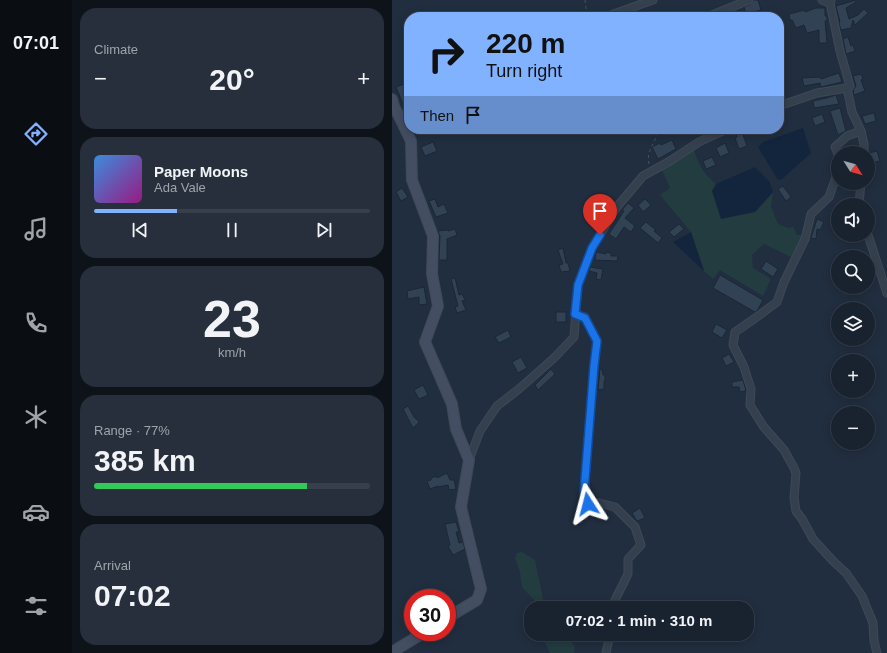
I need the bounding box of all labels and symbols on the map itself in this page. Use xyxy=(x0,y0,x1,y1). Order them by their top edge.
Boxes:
north arrow xyxy=(831,146,875,190)
pin xyxy=(583,194,617,235)
position arrow xyxy=(567,483,609,525)
speed limit sign: 30 xyxy=(404,589,456,641)

